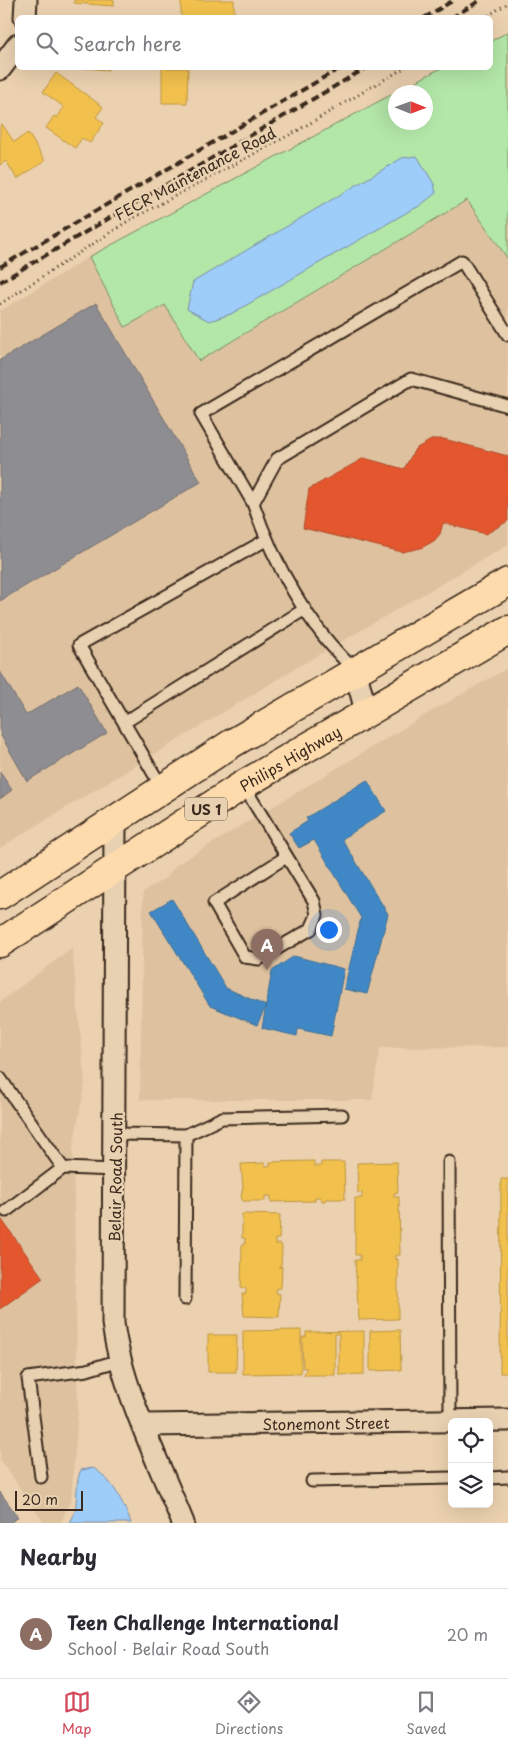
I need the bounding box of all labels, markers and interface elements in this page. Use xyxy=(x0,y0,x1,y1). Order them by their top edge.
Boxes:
search box xyxy=(15,15,493,70)
icon: search xyxy=(33,29,61,57)
text: Search here xyxy=(73,29,182,57)
north arrow xyxy=(388,85,433,130)
street label: FECR Maintenance Road xyxy=(110,121,280,225)
street label: Philips Highway xyxy=(235,719,345,796)
road number: US 1 xyxy=(185,798,227,821)
your location xyxy=(316,917,342,943)
pin: A xyxy=(251,929,283,970)
street label: Belair Road South xyxy=(102,1112,128,1242)
street label: Stonemont Street xyxy=(262,1410,390,1435)
map controls xyxy=(448,1418,493,1508)
button: locate xyxy=(448,1418,493,1463)
button: layers xyxy=(448,1463,493,1508)
scale bar xyxy=(15,1488,82,1511)
text: 20 m xyxy=(22,1489,58,1510)
text: Nearby xyxy=(20,1540,97,1572)
text: Teen Challenge International xyxy=(67,1608,339,1636)
text: A xyxy=(30,1622,42,1646)
text: 20 m xyxy=(447,1622,488,1646)
text: School · Belair Road South xyxy=(67,1636,269,1660)
tab: Map xyxy=(62,1688,92,1739)
tab: Directions xyxy=(215,1688,283,1739)
tab: Saved xyxy=(407,1688,446,1739)

